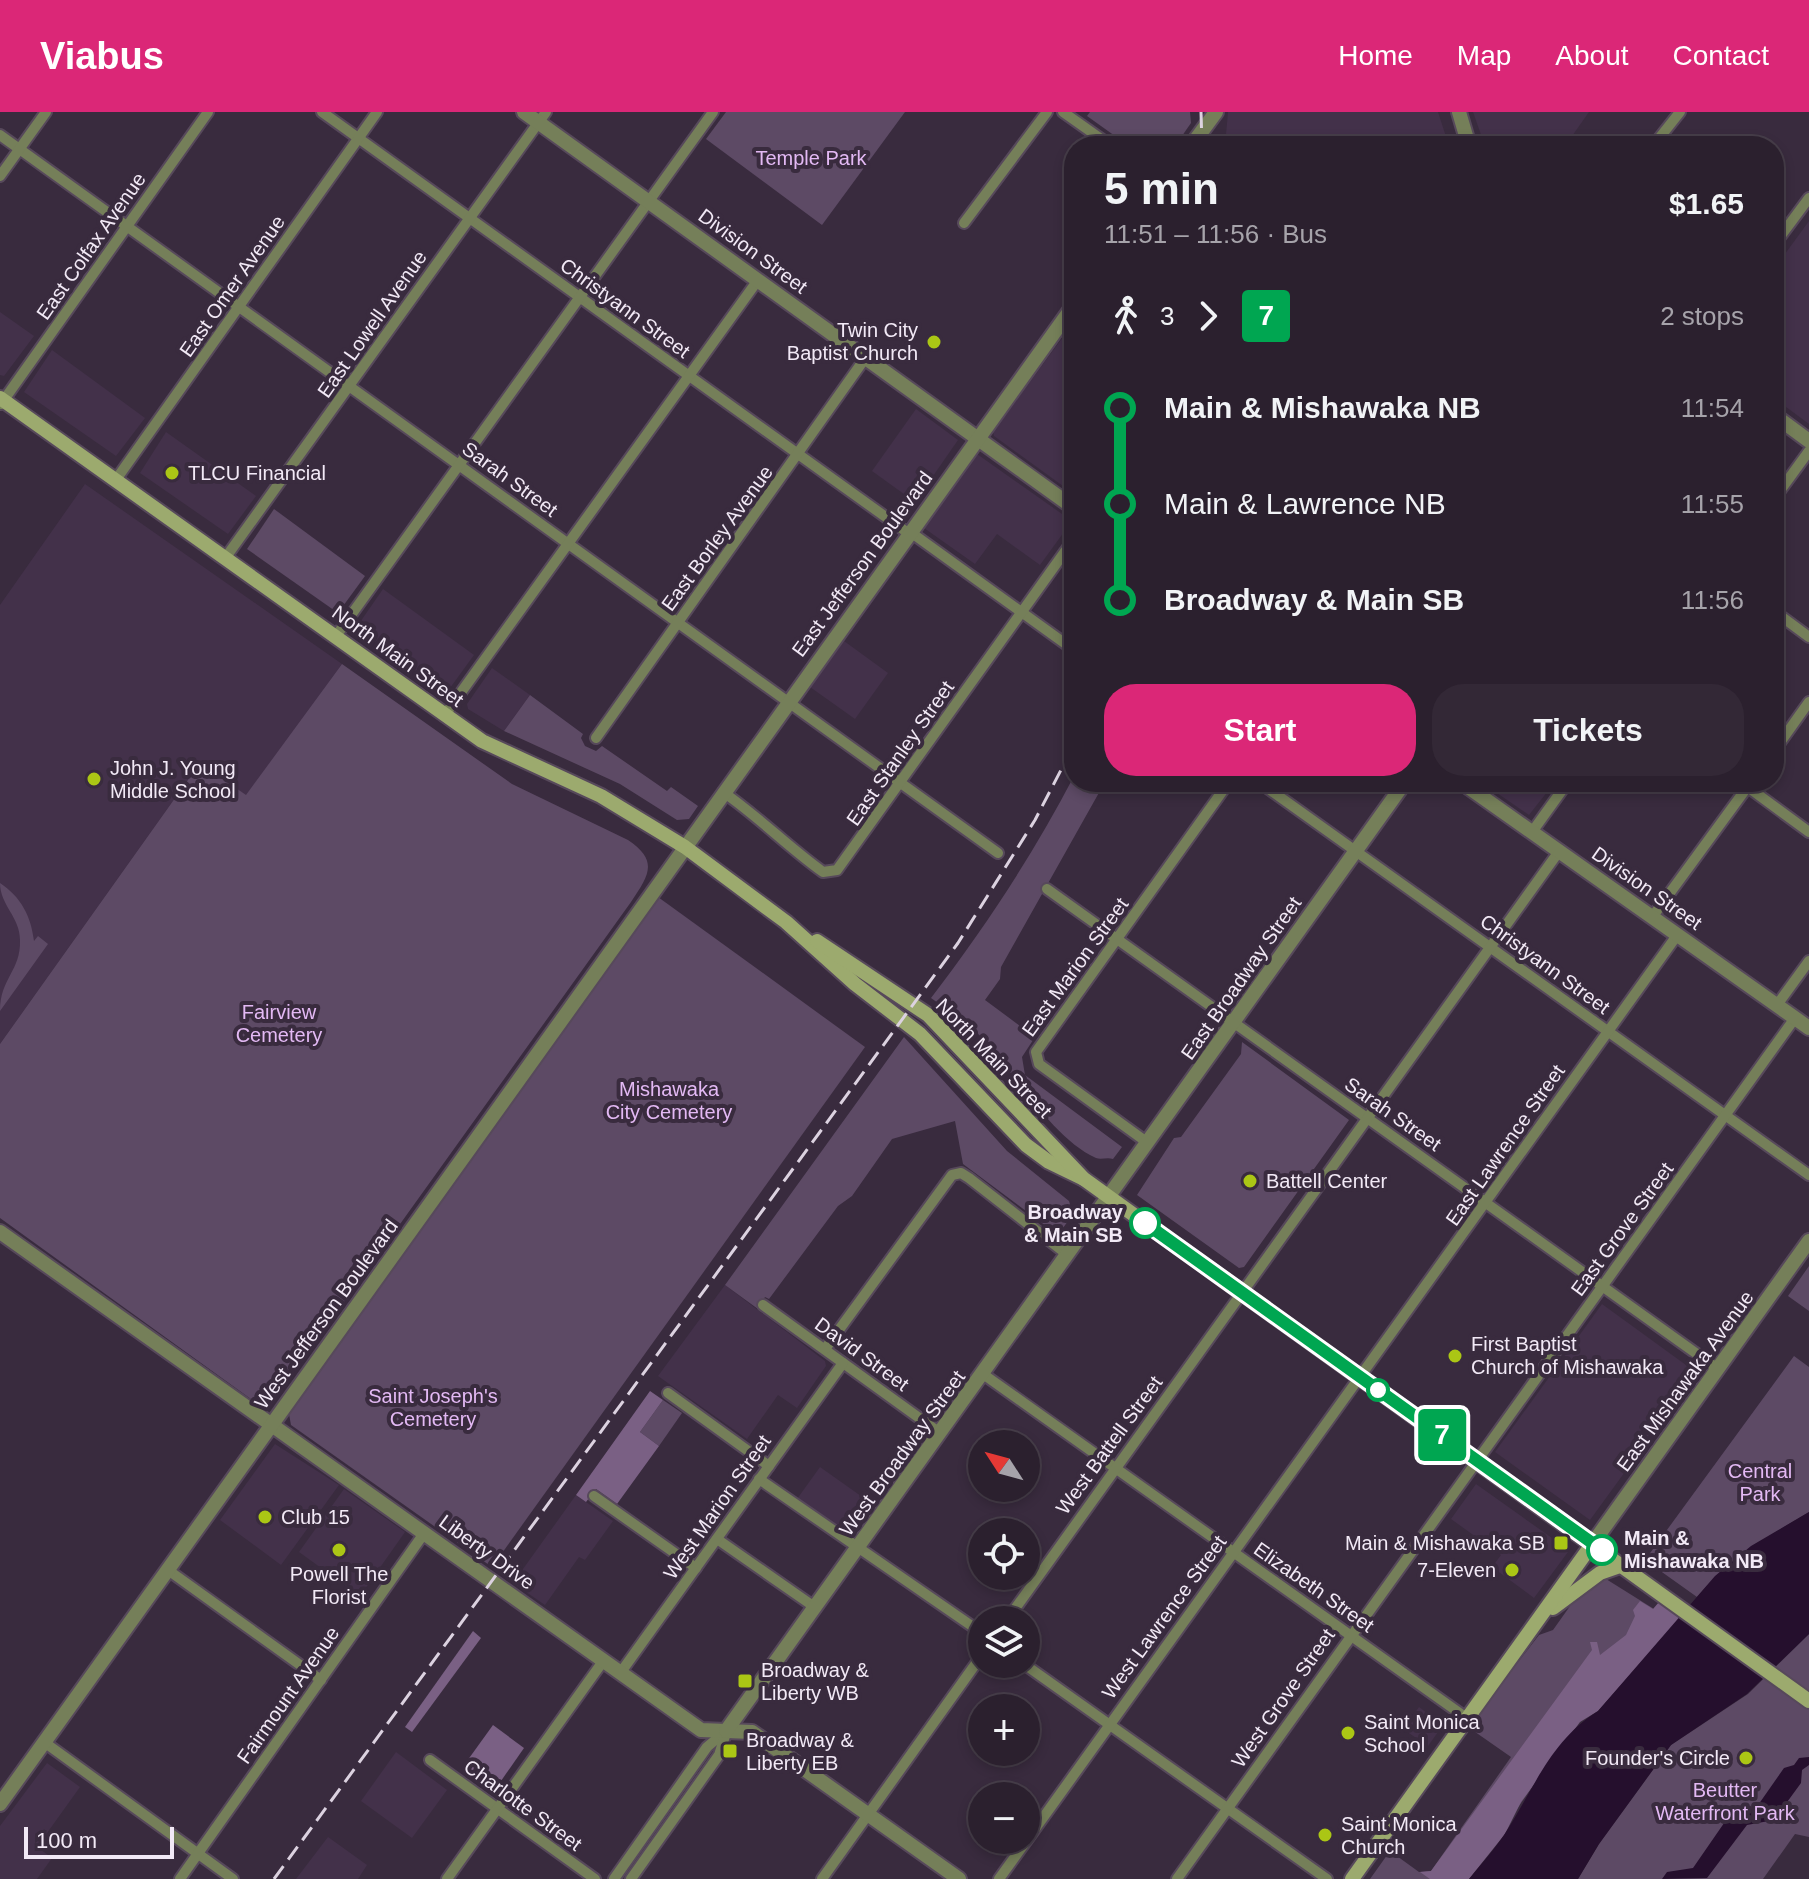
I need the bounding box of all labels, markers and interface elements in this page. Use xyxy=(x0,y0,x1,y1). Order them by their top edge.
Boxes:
text: Viabus xyxy=(40,35,164,77)
text: Home xyxy=(1338,40,1413,71)
text: Map xyxy=(1457,40,1511,71)
text: About xyxy=(1555,40,1629,71)
text: Contact xyxy=(1673,40,1769,71)
park label: Temple Park xyxy=(755,147,868,169)
text: 5 min xyxy=(1104,164,1219,213)
street label: East Colfax Avenue xyxy=(32,168,150,324)
text: $1.65 xyxy=(1669,187,1744,220)
street label: Division Street xyxy=(694,204,812,298)
street label: East Omer Avenue xyxy=(175,211,289,361)
text: 11:51 – 11:56 · Bus xyxy=(1104,219,1327,249)
street label: East Lowell Avenue xyxy=(313,246,431,402)
street label: Christyann Street xyxy=(556,254,694,363)
icon: walk xyxy=(1104,294,1148,338)
icon: forward xyxy=(1186,294,1230,338)
text: 7 xyxy=(1258,300,1274,331)
text: 3 xyxy=(1160,301,1174,331)
text: 2 stops xyxy=(1660,301,1744,331)
place label: Twin City Baptist Church xyxy=(787,319,918,364)
marker: Twin City Baptist Church xyxy=(925,333,943,351)
text: Main & Mishawaka NB xyxy=(1164,391,1481,424)
text: 11:54 xyxy=(1681,393,1744,423)
street label: Sarah Street xyxy=(458,437,562,521)
street label: East Borley Avenue xyxy=(657,461,777,615)
place label: TLCU Financial xyxy=(188,462,326,484)
marker: TLCU Financial xyxy=(163,464,181,482)
street label: East Jefferson Boulevard xyxy=(788,467,936,661)
text: Main & Lawrence NB xyxy=(1164,487,1446,520)
text: 11:55 xyxy=(1681,489,1744,519)
text: Broadway & Main SB xyxy=(1164,583,1464,616)
text: 11:56 xyxy=(1681,585,1744,615)
street label: North Main Street xyxy=(328,601,468,711)
street label: East Stanley Street xyxy=(842,676,958,829)
button: Start xyxy=(1104,684,1416,776)
button: Tickets xyxy=(1432,684,1744,776)
place label: John J. Young Middle School xyxy=(110,757,236,802)
marker: John J. Young Middle School xyxy=(85,770,103,788)
street label: Division Street xyxy=(1588,842,1706,934)
street label: East Broadway Street xyxy=(1177,892,1306,1064)
street label: East Marion Street xyxy=(1017,893,1133,1040)
street label: Christyann Street xyxy=(1476,910,1614,1019)
street label: North Main Street xyxy=(932,994,1057,1122)
park label: Fairview Cemetery xyxy=(236,1001,322,1046)
street label: East Lawrence Street xyxy=(1441,1060,1569,1230)
street label: Sarah Street xyxy=(1341,1073,1446,1155)
park label: Mishawaka City Cemetery xyxy=(606,1078,732,1123)
street label: East Grove Street xyxy=(1566,1158,1678,1300)
place label: Battell Center xyxy=(1266,1170,1388,1192)
marker: Battell Center xyxy=(1241,1172,1259,1190)
place label: Broadway & Main SB xyxy=(1024,1201,1124,1246)
marker: Broadway & Main SB xyxy=(1130,1208,1160,1238)
street label: West Jefferson Boulevard xyxy=(250,1215,402,1413)
street label: East Mishawaka Avenue xyxy=(1612,1287,1758,1475)
street label: David Street xyxy=(811,1313,913,1395)
place label: First Baptist Church of Mishawaka xyxy=(1471,1333,1664,1378)
marker: First Baptist Church of Mishawaka xyxy=(1446,1347,1464,1365)
street label: West Broadway Street xyxy=(835,1366,970,1540)
street label: West Battell Street xyxy=(1052,1371,1167,1518)
unlabelled marker xyxy=(1367,1379,1389,1401)
park label: Saint Joseph's Cemetery xyxy=(368,1385,498,1430)
line badge: 7 xyxy=(1416,1409,1468,1461)
text: 7 xyxy=(1434,1419,1450,1450)
street label: West Marion Street xyxy=(659,1430,775,1583)
north arrow xyxy=(968,1430,1040,1502)
map controls xyxy=(968,1430,1040,1854)
park label: Central Park xyxy=(1728,1460,1792,1505)
place label: Club 15 xyxy=(281,1506,350,1528)
marker: Club 15 xyxy=(256,1508,274,1526)
street label: Liberty Drive xyxy=(435,1510,539,1594)
button: locate xyxy=(968,1518,1040,1590)
place label: Main & Mishawaka NB xyxy=(1624,1527,1764,1572)
street label: West Lawrence Street xyxy=(1097,1531,1231,1703)
place label: Main & Mishawaka SB xyxy=(1345,1532,1545,1554)
marker: Main & Mishawaka SB xyxy=(1552,1534,1570,1552)
marker: Main & Mishawaka NB xyxy=(1587,1535,1617,1565)
street label: Elizabeth Street xyxy=(1250,1537,1378,1637)
marker: Powell The Florist xyxy=(330,1541,348,1559)
place label: 7-Eleven xyxy=(1417,1559,1496,1581)
marker: 7-Eleven xyxy=(1503,1561,1521,1579)
place label: Powell The Florist xyxy=(290,1563,388,1608)
button: layers xyxy=(968,1606,1040,1678)
street label: Fairmount Avenue xyxy=(233,1622,343,1768)
street label: West Grove Street xyxy=(1227,1624,1339,1772)
place label: Broadway & Liberty WB xyxy=(761,1659,869,1704)
marker: Broadway & Liberty WB xyxy=(736,1672,754,1690)
button: + xyxy=(968,1694,1040,1766)
place label: Saint Monica School xyxy=(1364,1711,1480,1756)
marker: Saint Monica School xyxy=(1339,1724,1357,1742)
place label: Broadway & Liberty EB xyxy=(746,1729,854,1774)
marker: Broadway & Liberty EB xyxy=(721,1742,739,1760)
place label: Founder's Circle xyxy=(1585,1747,1730,1769)
marker: Founder's Circle xyxy=(1737,1749,1755,1767)
street label: Charlotte Street xyxy=(460,1755,586,1855)
park label: Beutter Waterfront Park xyxy=(1655,1779,1796,1824)
button: − xyxy=(968,1782,1040,1854)
place label: Saint Monica Church xyxy=(1341,1813,1457,1858)
scale bar xyxy=(24,1823,174,1859)
marker: Saint Monica Church xyxy=(1316,1826,1334,1844)
text: 100 m xyxy=(36,1828,97,1853)

